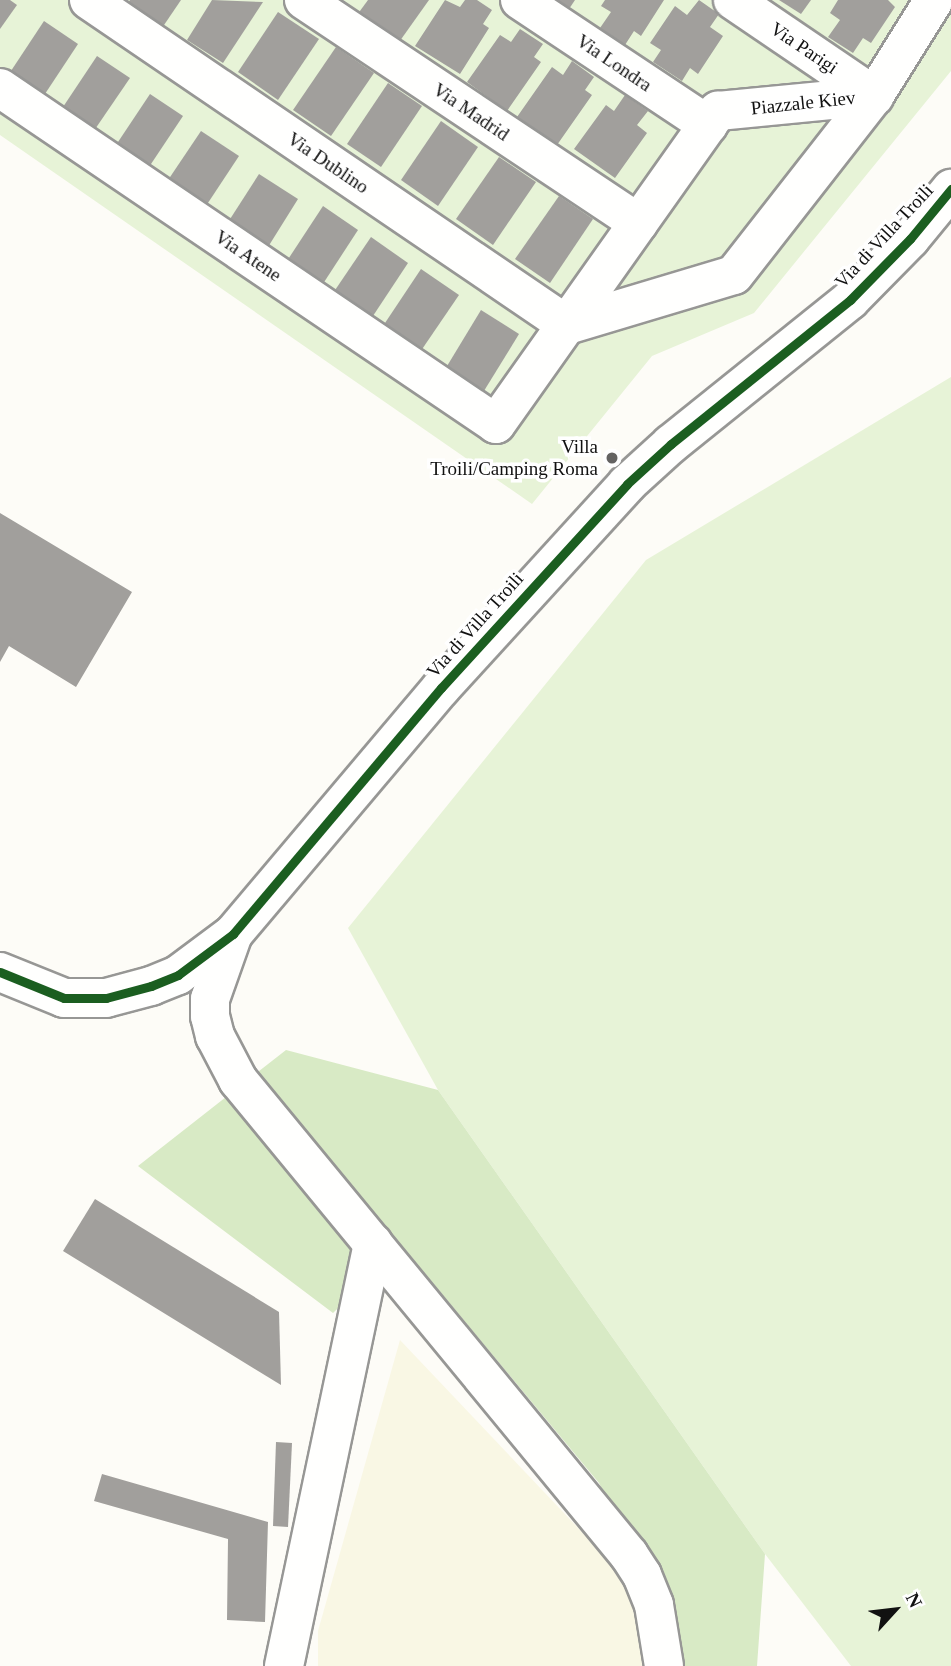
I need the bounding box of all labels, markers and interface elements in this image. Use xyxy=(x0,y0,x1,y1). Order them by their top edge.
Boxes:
street label: Via Parigi xyxy=(766,17,842,79)
street label: Via Londra xyxy=(572,30,656,96)
street label: Via Madrid xyxy=(429,78,513,146)
street label: Piazzale Kiev xyxy=(750,86,856,120)
street label: Via Dublino xyxy=(283,127,373,199)
street label: Via di Villa Troili xyxy=(830,179,938,293)
street label: Via Atene xyxy=(210,225,286,287)
place label: Villa Troili/Camping Roma xyxy=(430,436,598,480)
marker: Villa Troili/Camping Roma xyxy=(604,450,620,466)
street label: Via di Villa Troili xyxy=(421,567,529,683)
north arrow xyxy=(860,1575,930,1645)
text: N xyxy=(902,1589,927,1611)

